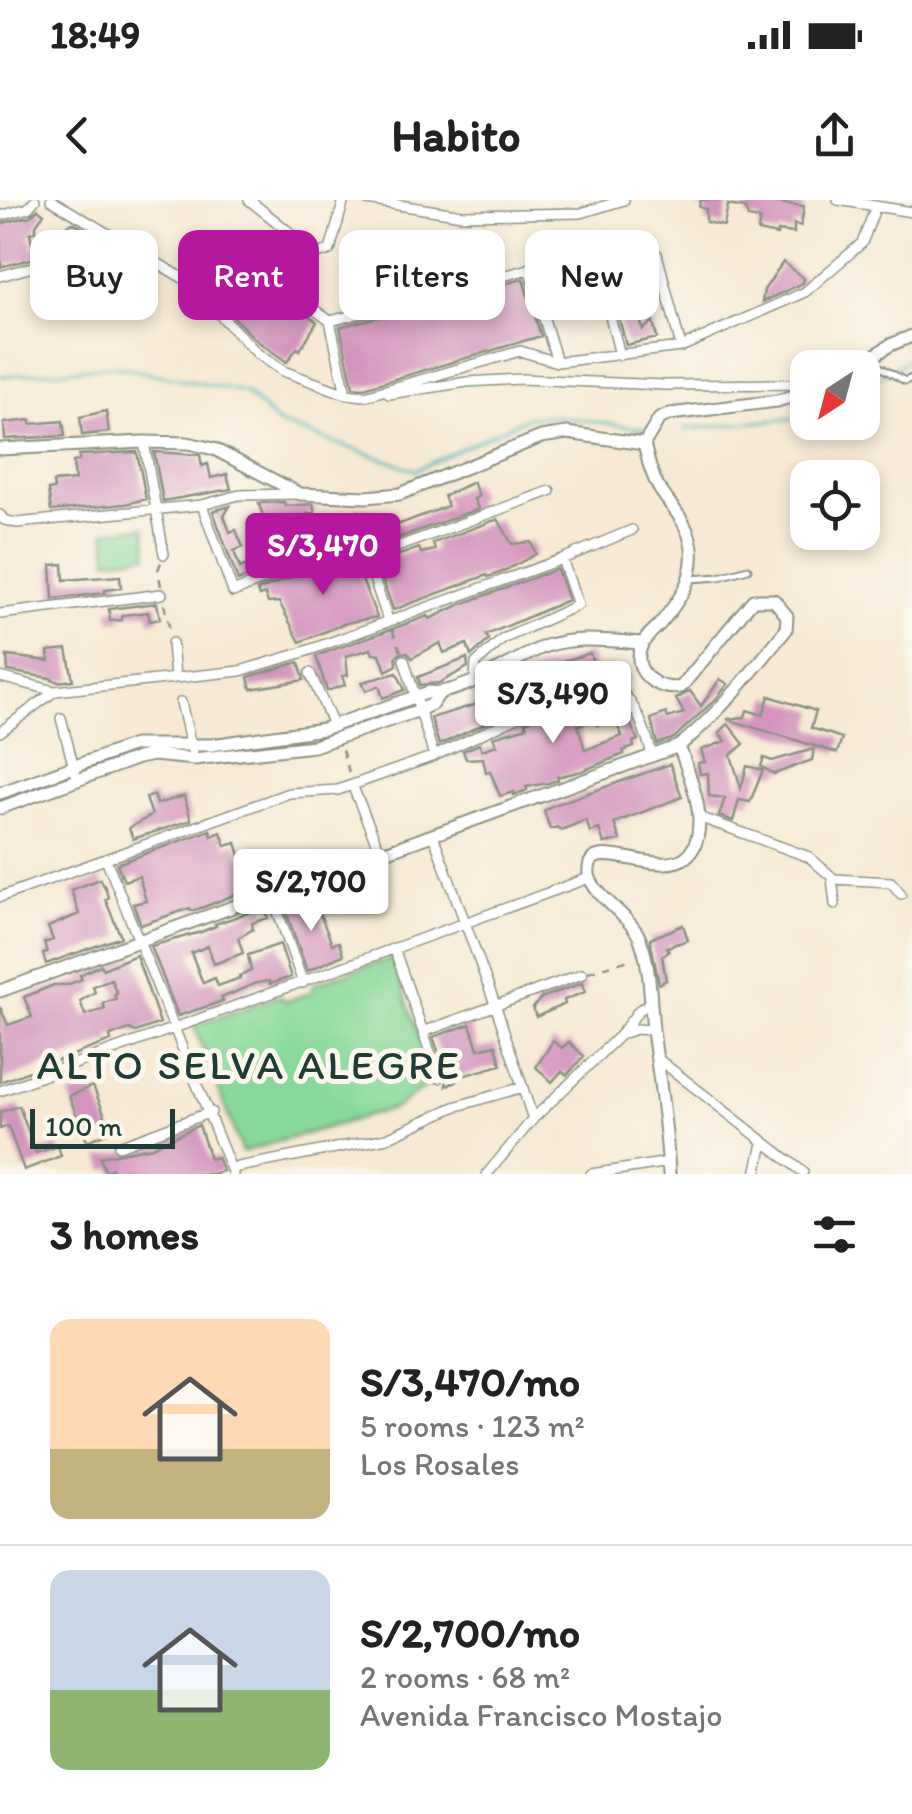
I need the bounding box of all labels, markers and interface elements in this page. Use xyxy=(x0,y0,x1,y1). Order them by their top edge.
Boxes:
text: 18:49 xyxy=(50,12,140,58)
icon: back xyxy=(50,108,105,163)
text: Habito xyxy=(391,108,521,162)
icon: share xyxy=(807,108,862,163)
chip: Buy xyxy=(30,230,158,320)
chip: Rent xyxy=(178,230,319,320)
chip: Filters xyxy=(339,230,505,320)
chip: New xyxy=(525,230,659,320)
north arrow xyxy=(790,350,880,440)
map controls xyxy=(790,350,880,550)
button: locate xyxy=(790,460,880,550)
pin: S/3,470 xyxy=(231,513,415,598)
text: S/3,470 xyxy=(267,526,379,564)
pin: S/3,490 xyxy=(461,661,645,746)
text: S/3,490 xyxy=(497,674,609,712)
pin: S/2,700 xyxy=(219,849,403,934)
text: S/2,700 xyxy=(255,862,367,900)
district label: ALTO SELVA ALEGRE xyxy=(36,1039,462,1090)
scale bar xyxy=(30,1104,175,1148)
text: 100 m xyxy=(45,1109,122,1143)
icon: filters xyxy=(807,1207,862,1262)
text: 3 homes xyxy=(50,1209,199,1260)
text: S/3,470/mo xyxy=(360,1356,580,1407)
icon: home xyxy=(130,1359,250,1479)
text: 5 rooms · 123 m² xyxy=(360,1407,585,1445)
text: Los Rosales xyxy=(360,1445,520,1483)
text: S/2,700/mo xyxy=(360,1607,580,1658)
icon: home xyxy=(130,1610,250,1730)
text: 2 rooms · 68 m² xyxy=(360,1658,570,1696)
text: Avenida Francisco Mostajo xyxy=(360,1696,722,1734)

